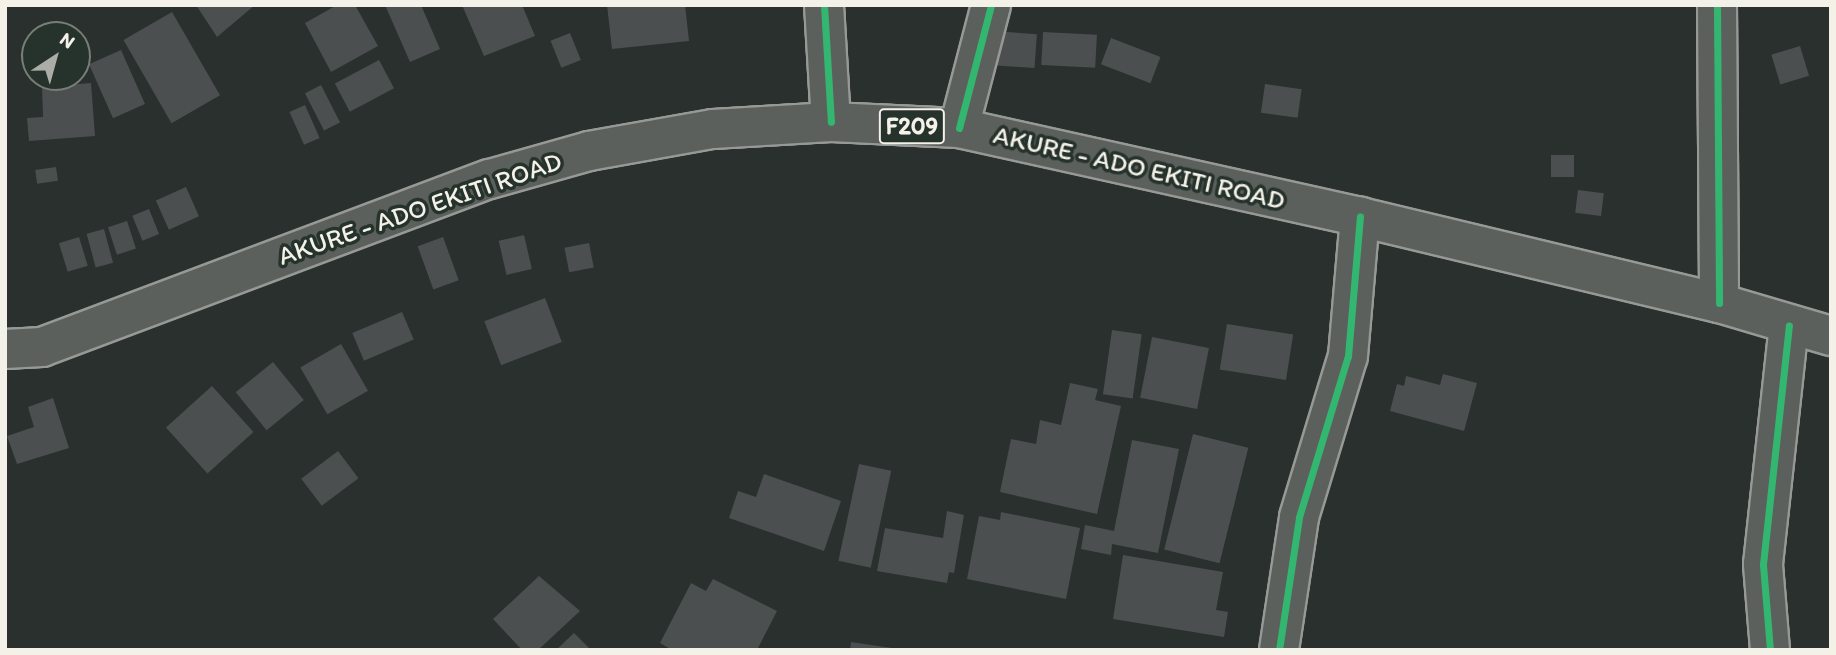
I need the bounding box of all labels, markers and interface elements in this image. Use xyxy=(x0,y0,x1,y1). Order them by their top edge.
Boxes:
north arrow xyxy=(21,21,91,91)
text: N xyxy=(56,27,79,53)
road number: F209 xyxy=(879,106,945,146)
street label: AKURE - ADO EKITI ROAD xyxy=(991,119,1287,217)
street label: AKURE - ADO EKITI ROAD xyxy=(274,146,566,272)

